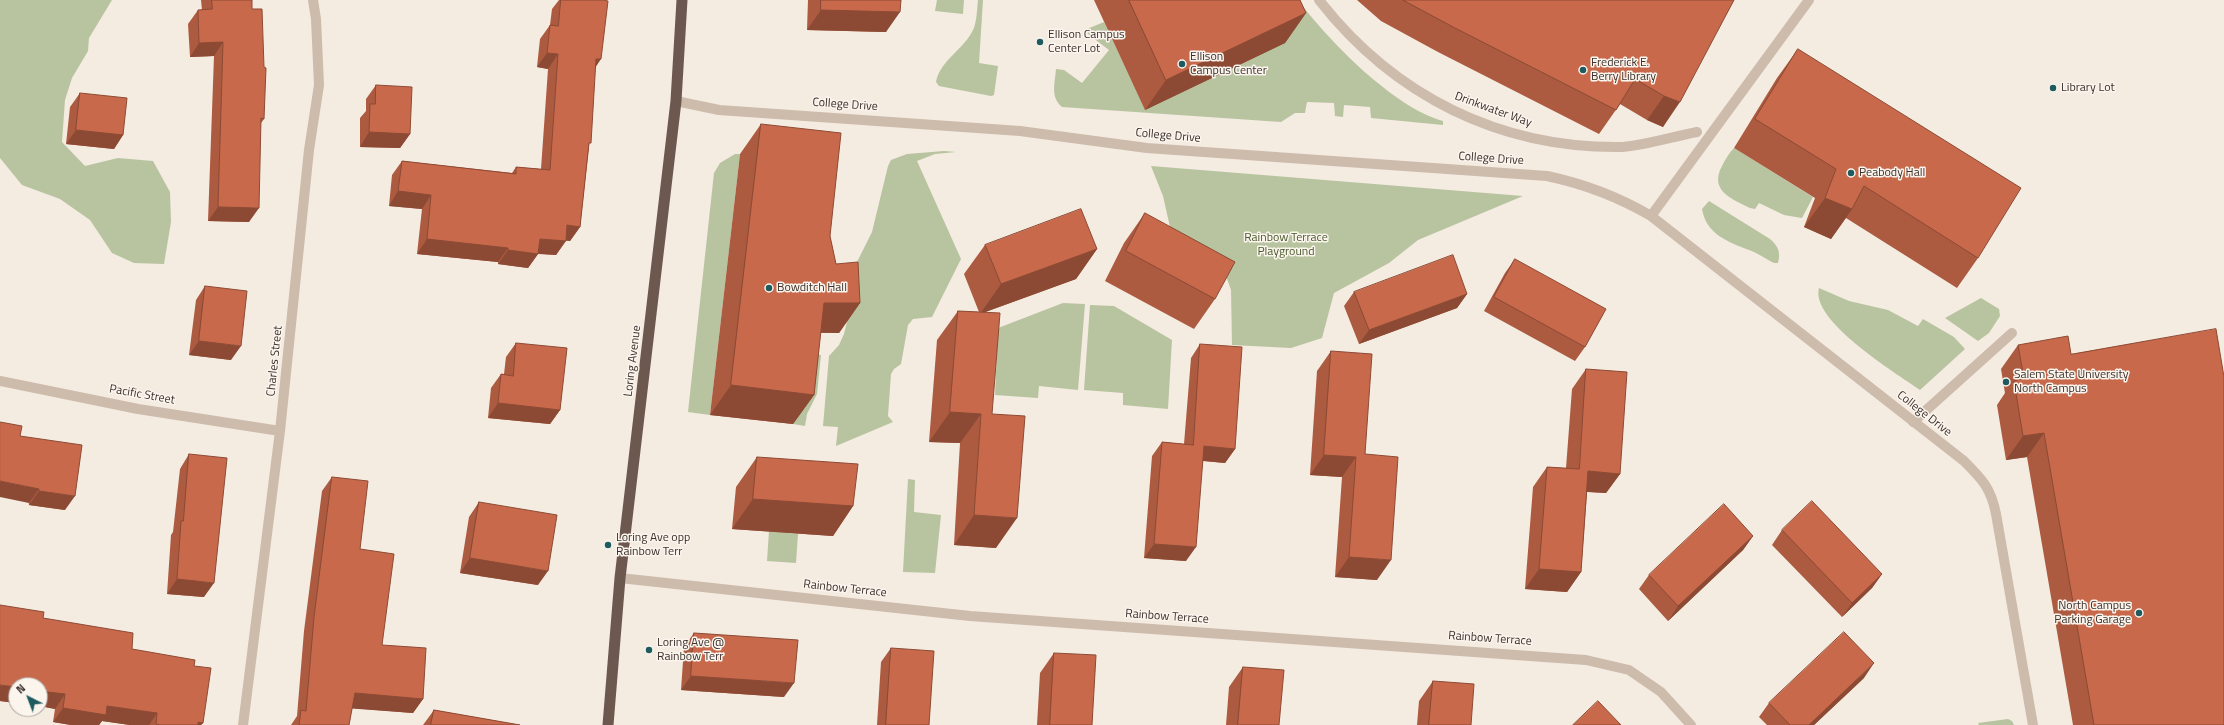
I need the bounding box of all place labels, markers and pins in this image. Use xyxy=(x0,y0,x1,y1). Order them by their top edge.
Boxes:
place label: Ellison Campus Center Lot xyxy=(1048,28,1125,56)
marker: Ellison Campus Center Lot xyxy=(1035,37,1045,47)
place label: Ellison Campus Center xyxy=(1190,50,1267,78)
place label: Frederick E. Berry Library xyxy=(1591,56,1656,84)
marker: Ellison Campus Center xyxy=(1177,59,1187,69)
marker: Frederick E. Berry Library xyxy=(1578,65,1588,75)
place label: Library Lot xyxy=(2061,81,2115,95)
marker: Library Lot xyxy=(2048,83,2058,93)
place label: Peabody Hall xyxy=(1859,166,1925,180)
marker: Peabody Hall xyxy=(1846,168,1856,178)
place label: Bowditch Hall xyxy=(777,281,847,295)
marker: Bowditch Hall xyxy=(764,283,774,293)
place label: Salem State University North Campus xyxy=(2014,368,2128,396)
marker: Salem State University North Campus xyxy=(2001,377,2011,387)
place label: Loring Ave opp Rainbow Terr xyxy=(616,531,690,559)
marker: Loring Ave opp Rainbow Terr xyxy=(603,540,613,550)
place label: North Campus Parking Garage xyxy=(2054,599,2131,627)
marker: North Campus Parking Garage xyxy=(2134,608,2144,618)
place label: Loring Ave @ Rainbow Terr xyxy=(657,636,724,664)
marker: Loring Ave @ Rainbow Terr xyxy=(644,645,654,655)

